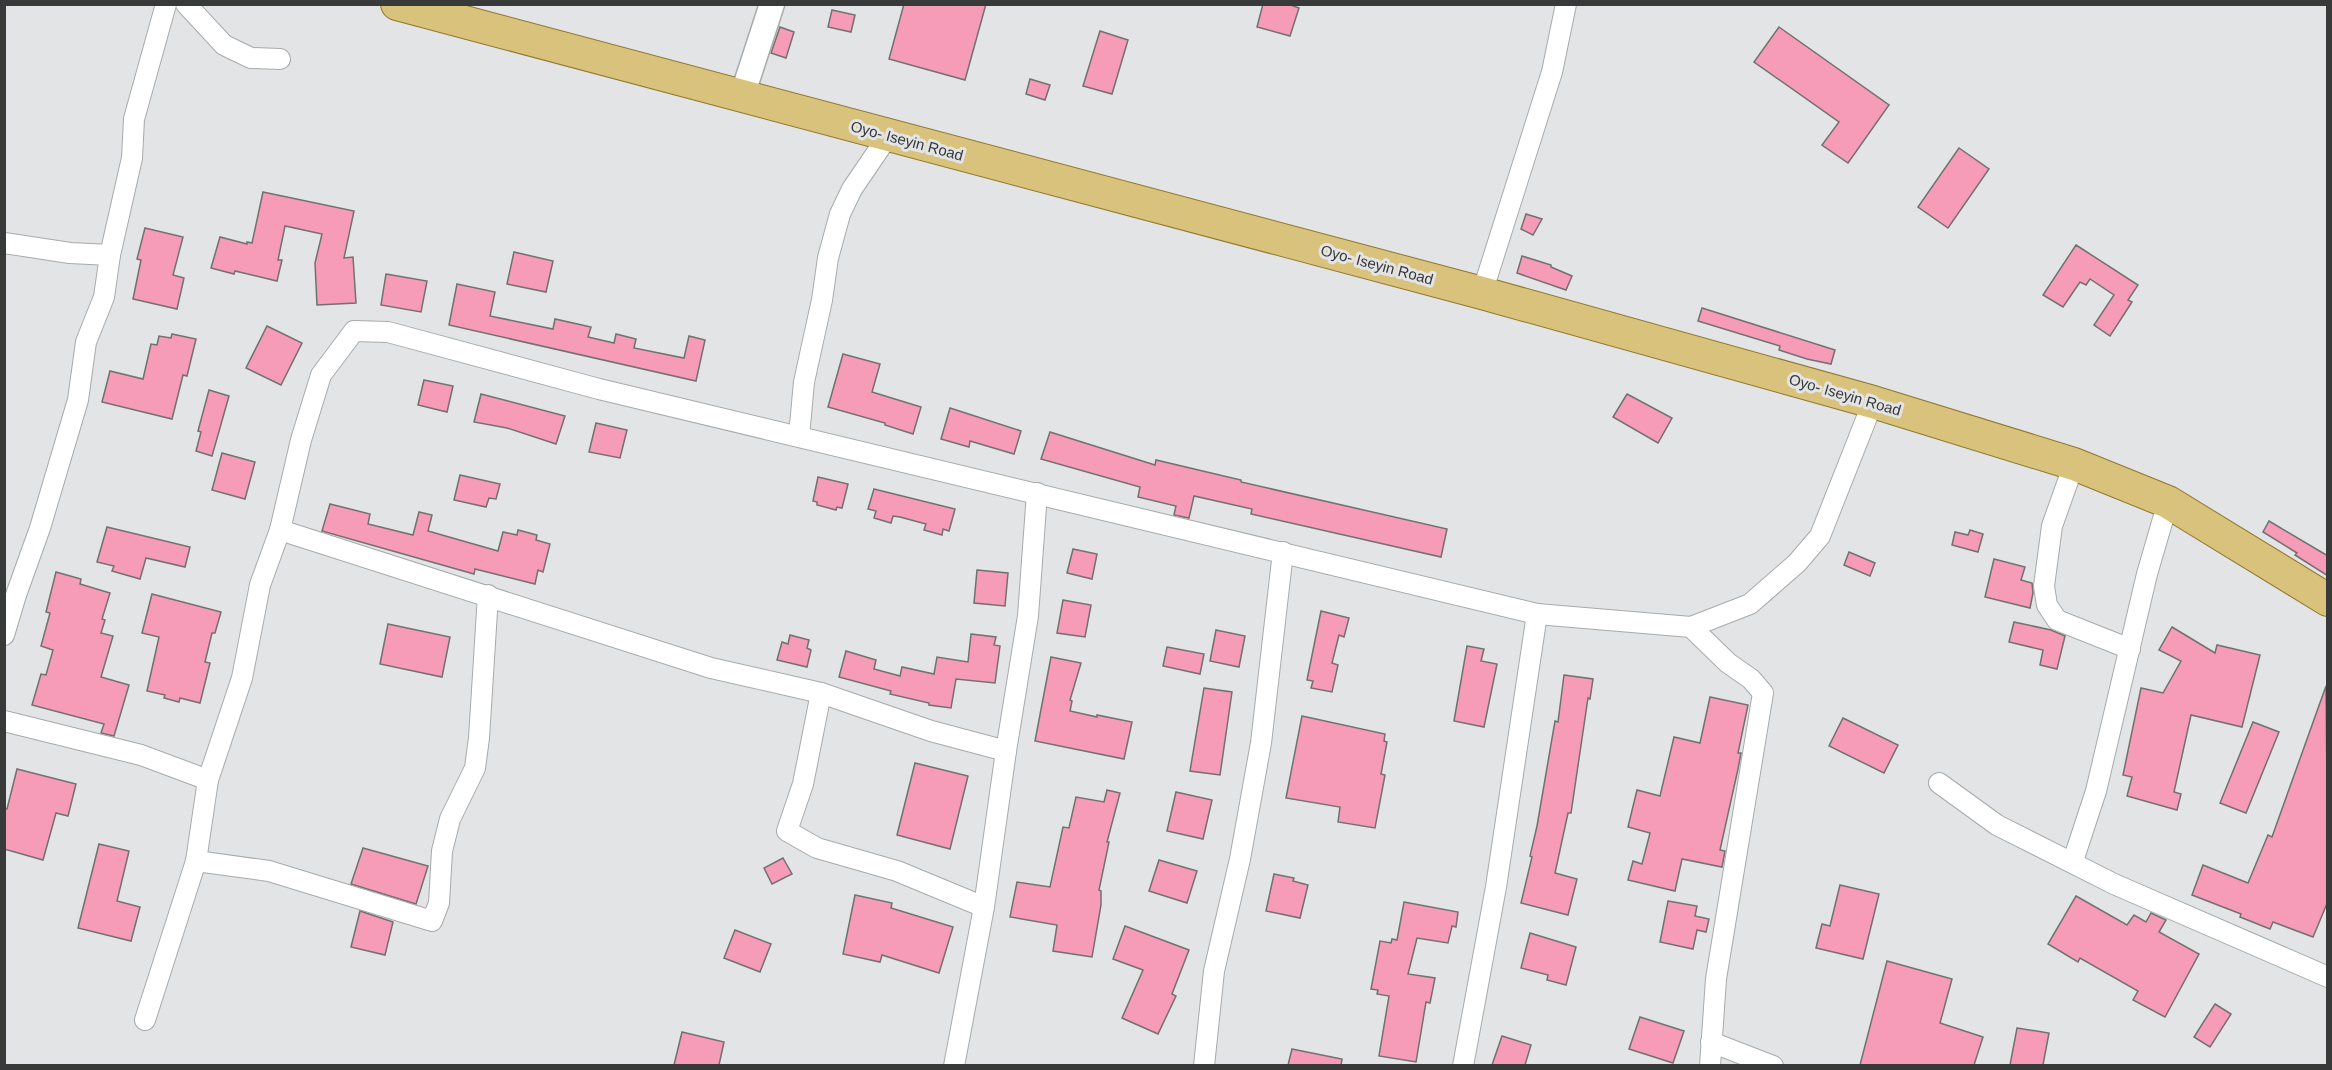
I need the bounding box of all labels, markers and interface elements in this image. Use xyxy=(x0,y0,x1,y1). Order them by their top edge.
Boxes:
street label: Oyo- Iseyin Road xyxy=(849,117,965,164)
street label: Oyo- Iseyin Road xyxy=(1319,241,1435,288)
street label: Oyo- Iseyin Road xyxy=(1787,370,1903,419)

